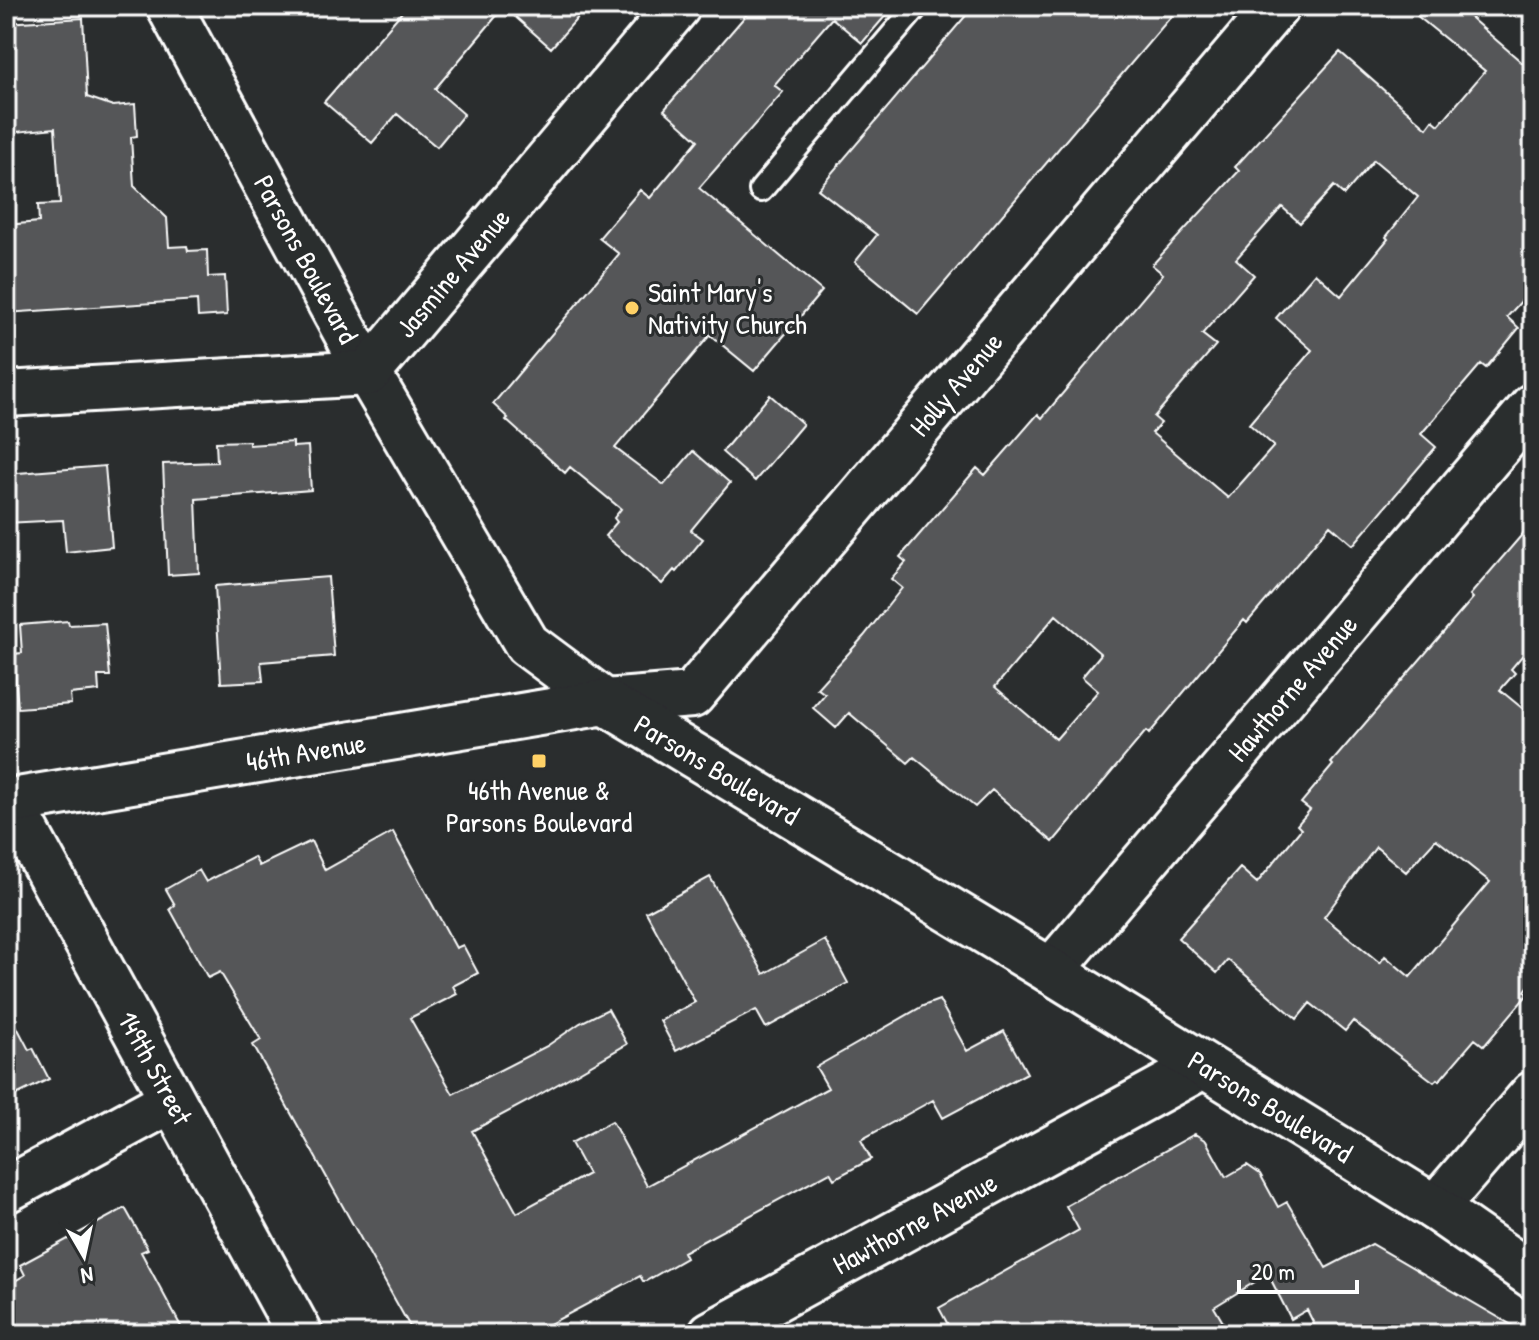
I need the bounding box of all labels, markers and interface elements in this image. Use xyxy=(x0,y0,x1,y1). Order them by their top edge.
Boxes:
street label: Parsons Boulevard xyxy=(245,168,367,350)
street label: Jasmine Avenue xyxy=(387,200,519,346)
place label: Saint Mary's Nativity Church xyxy=(648,273,807,343)
marker: Saint Mary's Nativity Church xyxy=(623,299,641,317)
street label: Holly Avenue xyxy=(901,324,1011,444)
street label: Hawthorne Avenue xyxy=(1219,606,1366,769)
street label: Parsons Boulevard xyxy=(627,705,807,834)
street label: 46th Avenue xyxy=(243,723,368,781)
marker: 46th Avenue & Parsons Boulevard xyxy=(530,752,548,770)
place label: 46th Avenue & Parsons Boulevard xyxy=(446,771,632,841)
street label: 149th Street xyxy=(109,1004,202,1132)
street label: Parsons Boulevard xyxy=(1181,1041,1360,1172)
street label: Hawthorne Avenue xyxy=(826,1163,1004,1283)
north arrow xyxy=(44,1216,124,1296)
scale bar xyxy=(1239,1244,1357,1294)
text: 20 m xyxy=(1251,1255,1295,1287)
text: N xyxy=(79,1260,95,1292)

